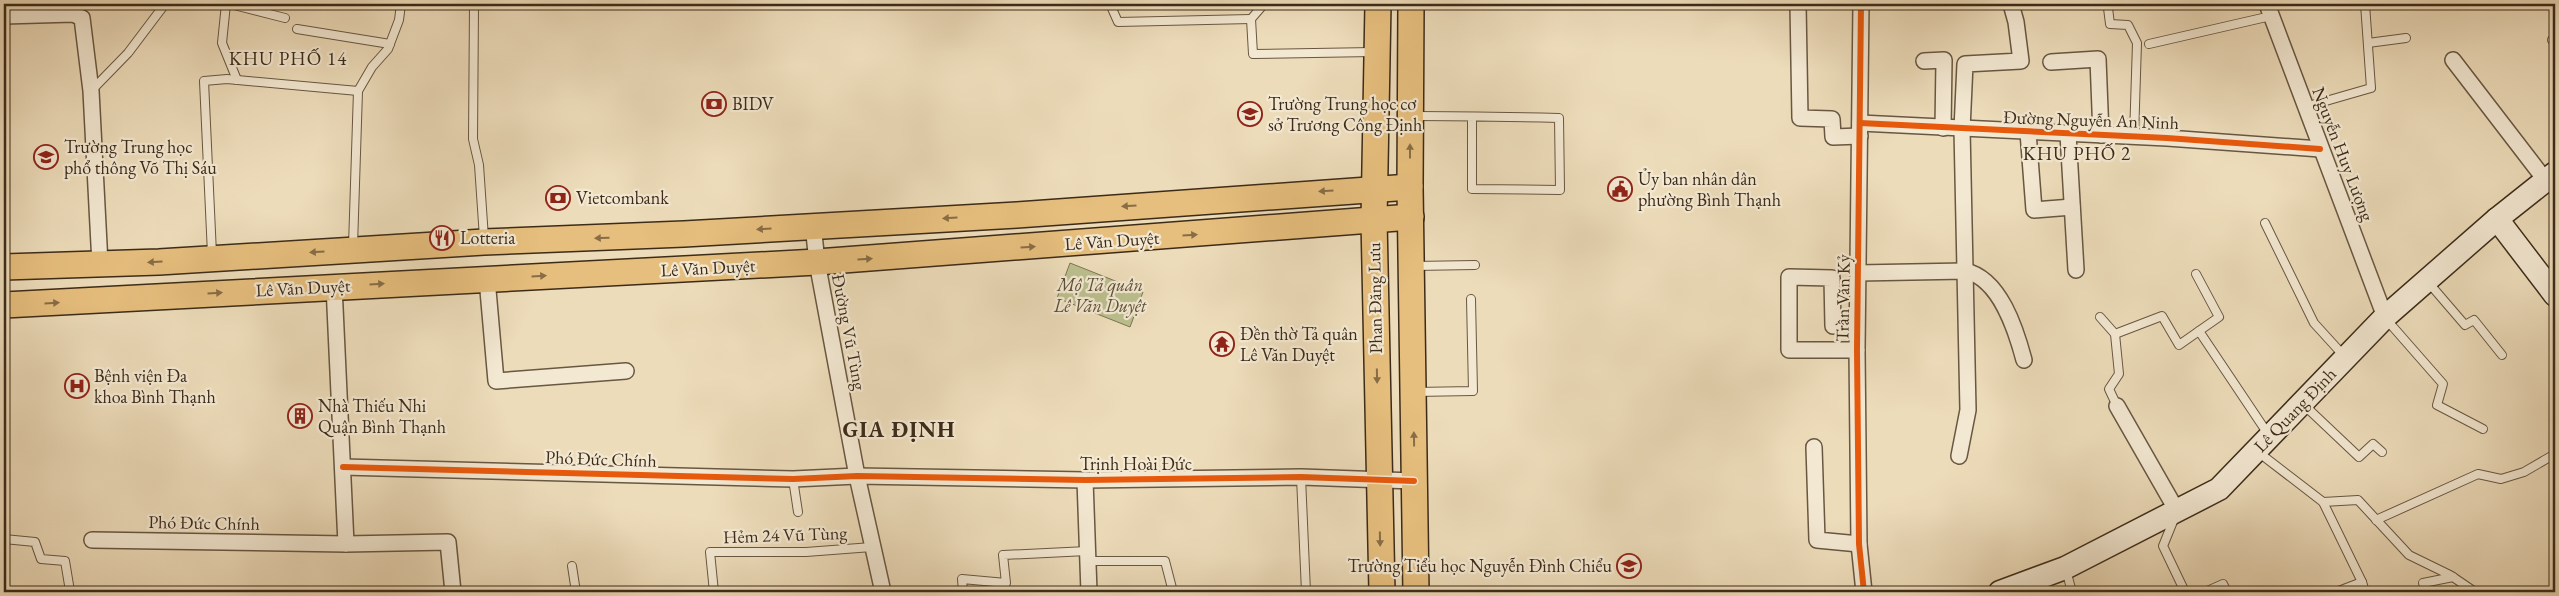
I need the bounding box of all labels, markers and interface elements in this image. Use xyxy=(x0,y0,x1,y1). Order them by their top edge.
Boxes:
district label: KHU PHỐ 14 xyxy=(229,46,347,71)
street label: Nguyễn Huy Lượng xyxy=(2307,84,2380,224)
bank icon: BIDV xyxy=(701,91,727,117)
place label: BIDV xyxy=(732,92,775,115)
place label: Trường Trung học cơ sở Trương Công Định xyxy=(1268,92,1422,136)
school or university icon: Trường Trung học cơ sở Trương Công Định xyxy=(1237,101,1263,127)
street label: Đường Nguyễn An Ninh xyxy=(2003,105,2179,134)
place label: Trường Trung học phổ thông Võ Thị Sáu xyxy=(64,135,217,179)
district label: KHU PHỐ 2 xyxy=(2023,141,2131,166)
one-way arrow xyxy=(1406,143,1414,159)
school or university icon: Trường Trung học phổ thông Võ Thị Sáu xyxy=(33,144,59,170)
place label: Ủy ban nhân dân phường Bình Thạnh xyxy=(1638,167,1781,211)
public building icon: Ủy ban nhân dân phường Bình Thạnh xyxy=(1607,176,1633,202)
bank icon: Vietcombank xyxy=(545,185,571,211)
place label: Vietcombank xyxy=(576,186,669,209)
one-way arrow xyxy=(1318,188,1334,196)
one-way arrow xyxy=(1121,202,1137,210)
one-way arrow xyxy=(941,215,957,223)
restaurant icon: Lotteria xyxy=(429,225,455,251)
one-way arrow xyxy=(756,225,772,233)
place label: Lotteria xyxy=(460,226,516,249)
street label: Lê Văn Duyệt xyxy=(1064,226,1160,255)
one-way arrow xyxy=(1182,231,1198,239)
one-way arrow xyxy=(594,234,610,242)
street label: Phan Đăng Lưu xyxy=(1362,242,1387,354)
one-way arrow xyxy=(1020,243,1036,251)
one-way arrow xyxy=(309,249,325,257)
street label: Lê Văn Duyệt xyxy=(660,254,756,281)
one-way arrow xyxy=(858,254,874,262)
street label: Trần Văn Kỷ xyxy=(1830,254,1855,342)
one-way arrow xyxy=(147,258,163,266)
one-way arrow xyxy=(531,271,547,279)
street label: Đường Vũ Tùng xyxy=(827,272,872,392)
park label: Mộ Tả quân Lê Văn Duyệt xyxy=(1053,273,1147,318)
street label: Lê Văn Duyệt xyxy=(255,274,351,301)
one-way arrow xyxy=(369,280,385,288)
one-way arrow xyxy=(207,288,223,296)
one-way arrow xyxy=(45,298,61,306)
place label: Đền thờ Tả quân Lê Văn Duyệt xyxy=(1240,322,1358,366)
temple icon: Đền thờ Tả quân Lê Văn Duyệt xyxy=(1209,331,1235,357)
street label: Lê Quang Định xyxy=(2248,362,2341,457)
place label: Bệnh viện Đa khoa Bình Thạnh xyxy=(94,364,216,408)
one-way arrow xyxy=(1373,369,1381,385)
hospital icon: Bệnh viện Đa khoa Bình Thạnh xyxy=(64,373,90,399)
place label: Nhà Thiếu Nhi Quận Bình Thạnh xyxy=(318,394,446,438)
building icon: Nhà Thiếu Nhi Quận Bình Thạnh xyxy=(287,403,313,429)
district label: GIA ĐỊNH xyxy=(842,415,956,444)
one-way arrow xyxy=(1410,430,1418,446)
street label: Phó Đức Chính xyxy=(545,445,657,472)
street label: Trịnh Hoài Đức xyxy=(1080,452,1192,475)
street label: Phó Đức Chính xyxy=(148,510,260,535)
street label: Hẻm 24 Vũ Tùng xyxy=(723,521,848,548)
one-way arrow xyxy=(1376,531,1384,547)
school or university icon: Trường Tiểu học Nguyễn Đình Chiểu xyxy=(1616,553,1642,579)
place label: Trường Tiểu học Nguyễn Đình Chiểu xyxy=(1347,554,1613,577)

